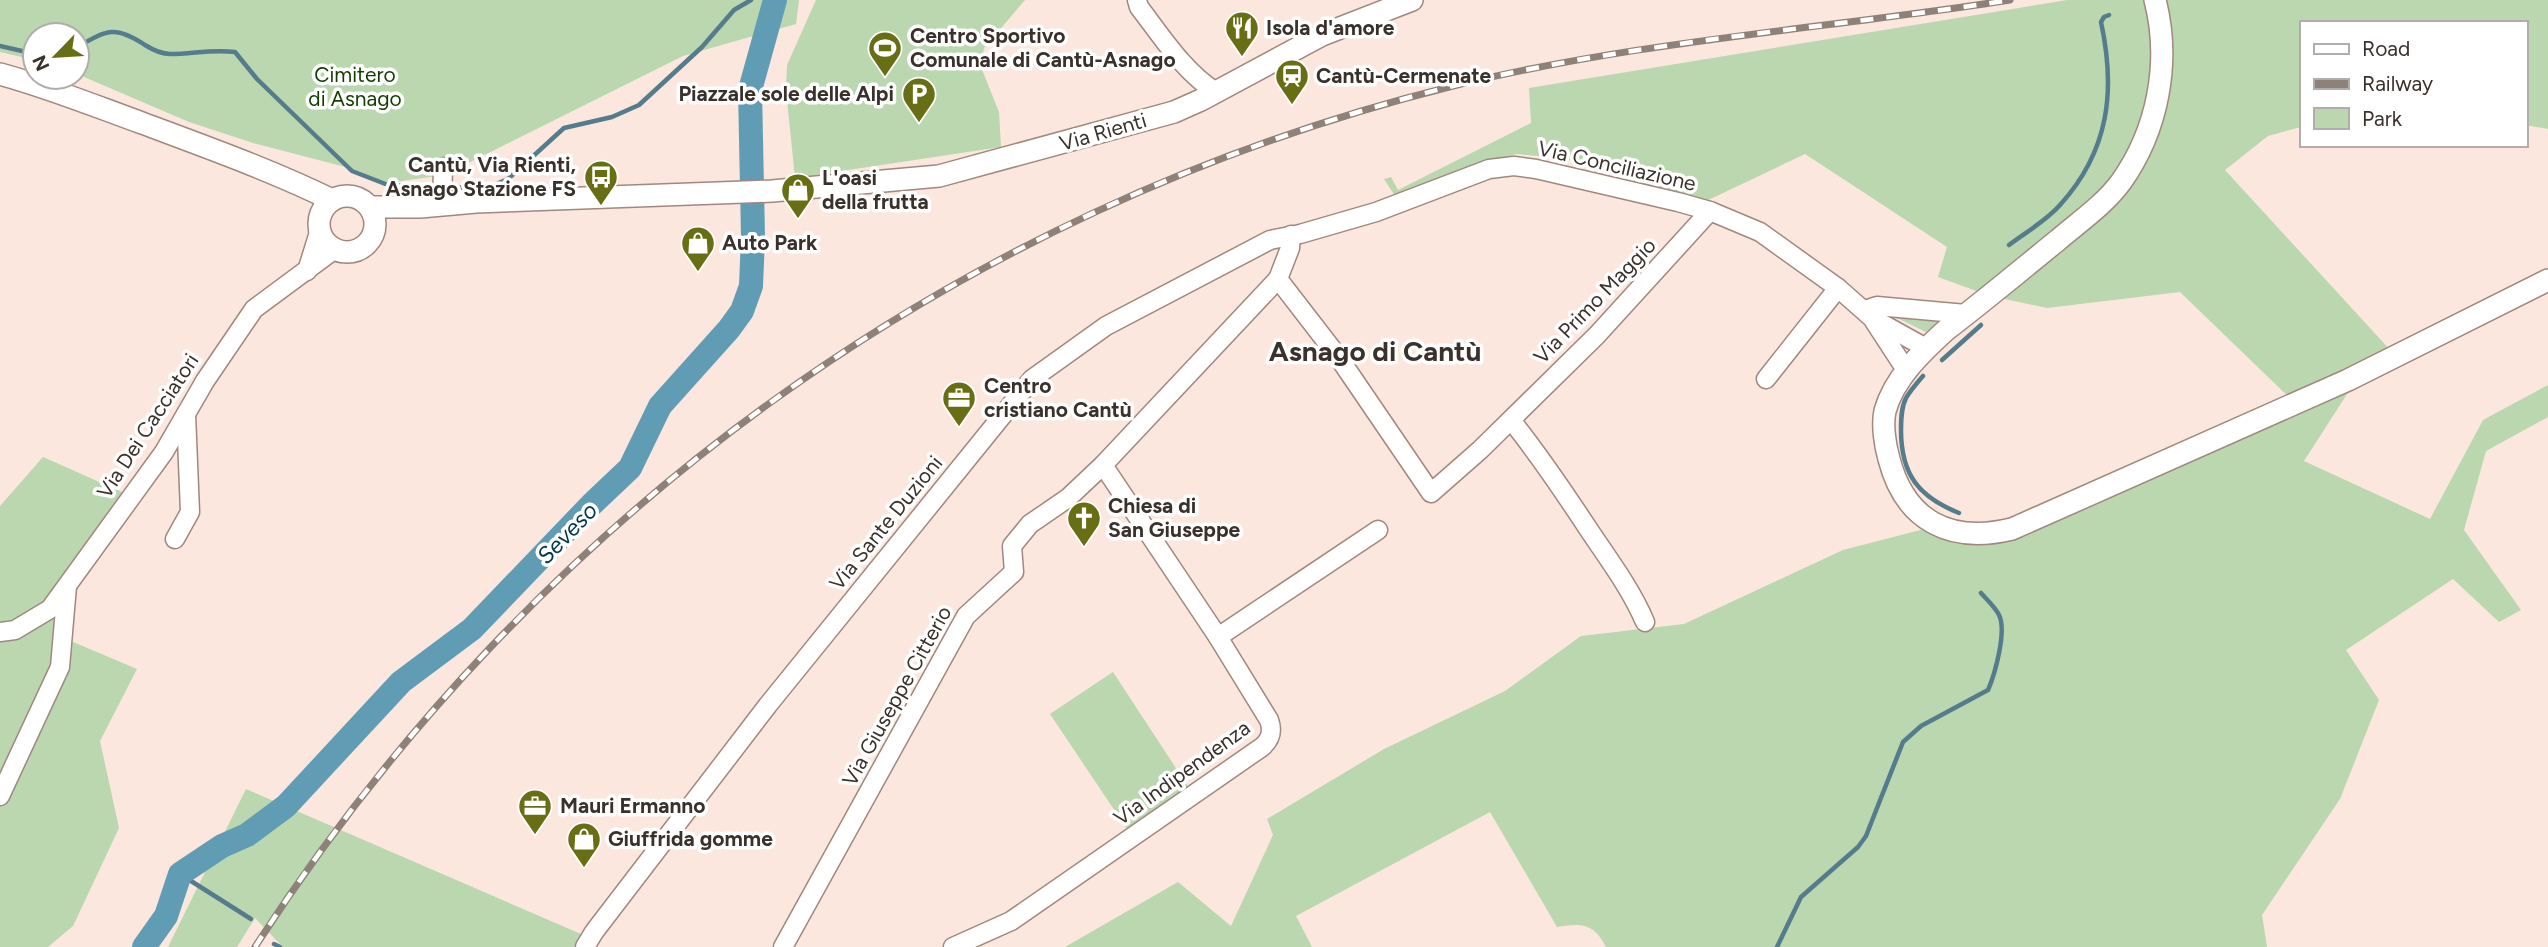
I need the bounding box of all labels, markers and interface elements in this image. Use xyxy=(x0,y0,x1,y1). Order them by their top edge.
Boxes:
restaurant icon: Isola d'amore xyxy=(1223,9,1261,58)
place label: Isola d'amore xyxy=(1266,15,1395,40)
north arrow xyxy=(21,21,91,91)
legend xyxy=(2300,21,2527,147)
place label: Centro Sportivo Comunale di Cantù-Asnago xyxy=(910,23,1176,72)
sports icon: Centro Sportivo Comunale di Cantù-Asnago xyxy=(866,29,904,78)
text: Road xyxy=(2362,36,2410,61)
text: N xyxy=(28,51,55,74)
station icon: Cantù-Cermenate xyxy=(1273,57,1311,106)
park label: Cimitero di Asnago xyxy=(308,62,402,111)
place label: Cantù-Cermenate xyxy=(1316,63,1491,88)
text: Railway xyxy=(2362,71,2433,96)
parking icon: Piazzale sole delle Alpi xyxy=(900,75,938,124)
place label: Piazzale sole delle Alpi xyxy=(678,81,894,106)
text: Park xyxy=(2362,106,2403,131)
street label: Via Rienti xyxy=(1056,107,1149,156)
street label: Via Conciliazione xyxy=(1536,135,1699,196)
place label: Cantù, Via Rienti, Asnago Stazione FS xyxy=(385,152,576,201)
bus stop icon: Cantù, Via Rienti, Asnago Stazione FS xyxy=(582,158,620,207)
place label: L'oasi della frutta xyxy=(822,165,929,214)
shop icon: L'oasi della frutta xyxy=(779,171,817,220)
shop icon: Auto Park xyxy=(679,224,717,273)
place label: Auto Park xyxy=(722,230,818,255)
street label: Via Primo Maggio xyxy=(1528,233,1661,369)
district label: Asnago di Cantù xyxy=(1269,334,1481,368)
street label: Via Dei Cacciatori xyxy=(91,349,204,503)
place label: Centro cristiano Cantù xyxy=(984,373,1132,422)
office icon: Centro cristiano Cantù xyxy=(940,379,978,428)
street label: Via Sante Duzioni xyxy=(824,451,947,595)
place label: Chiesa di San Giuseppe xyxy=(1108,493,1241,542)
water label: Seveso xyxy=(531,496,603,570)
church icon: Chiesa di San Giuseppe xyxy=(1065,499,1103,548)
street label: Via Giuseppe Citterio xyxy=(837,601,956,790)
street label: Via Indipendenza xyxy=(1109,715,1255,830)
office icon: Mauri Ermanno xyxy=(516,787,554,836)
place label: Mauri Ermanno xyxy=(560,793,705,818)
shop icon: Giuffrida gomme xyxy=(565,820,603,869)
place label: Giuffrida gomme xyxy=(608,826,773,851)

